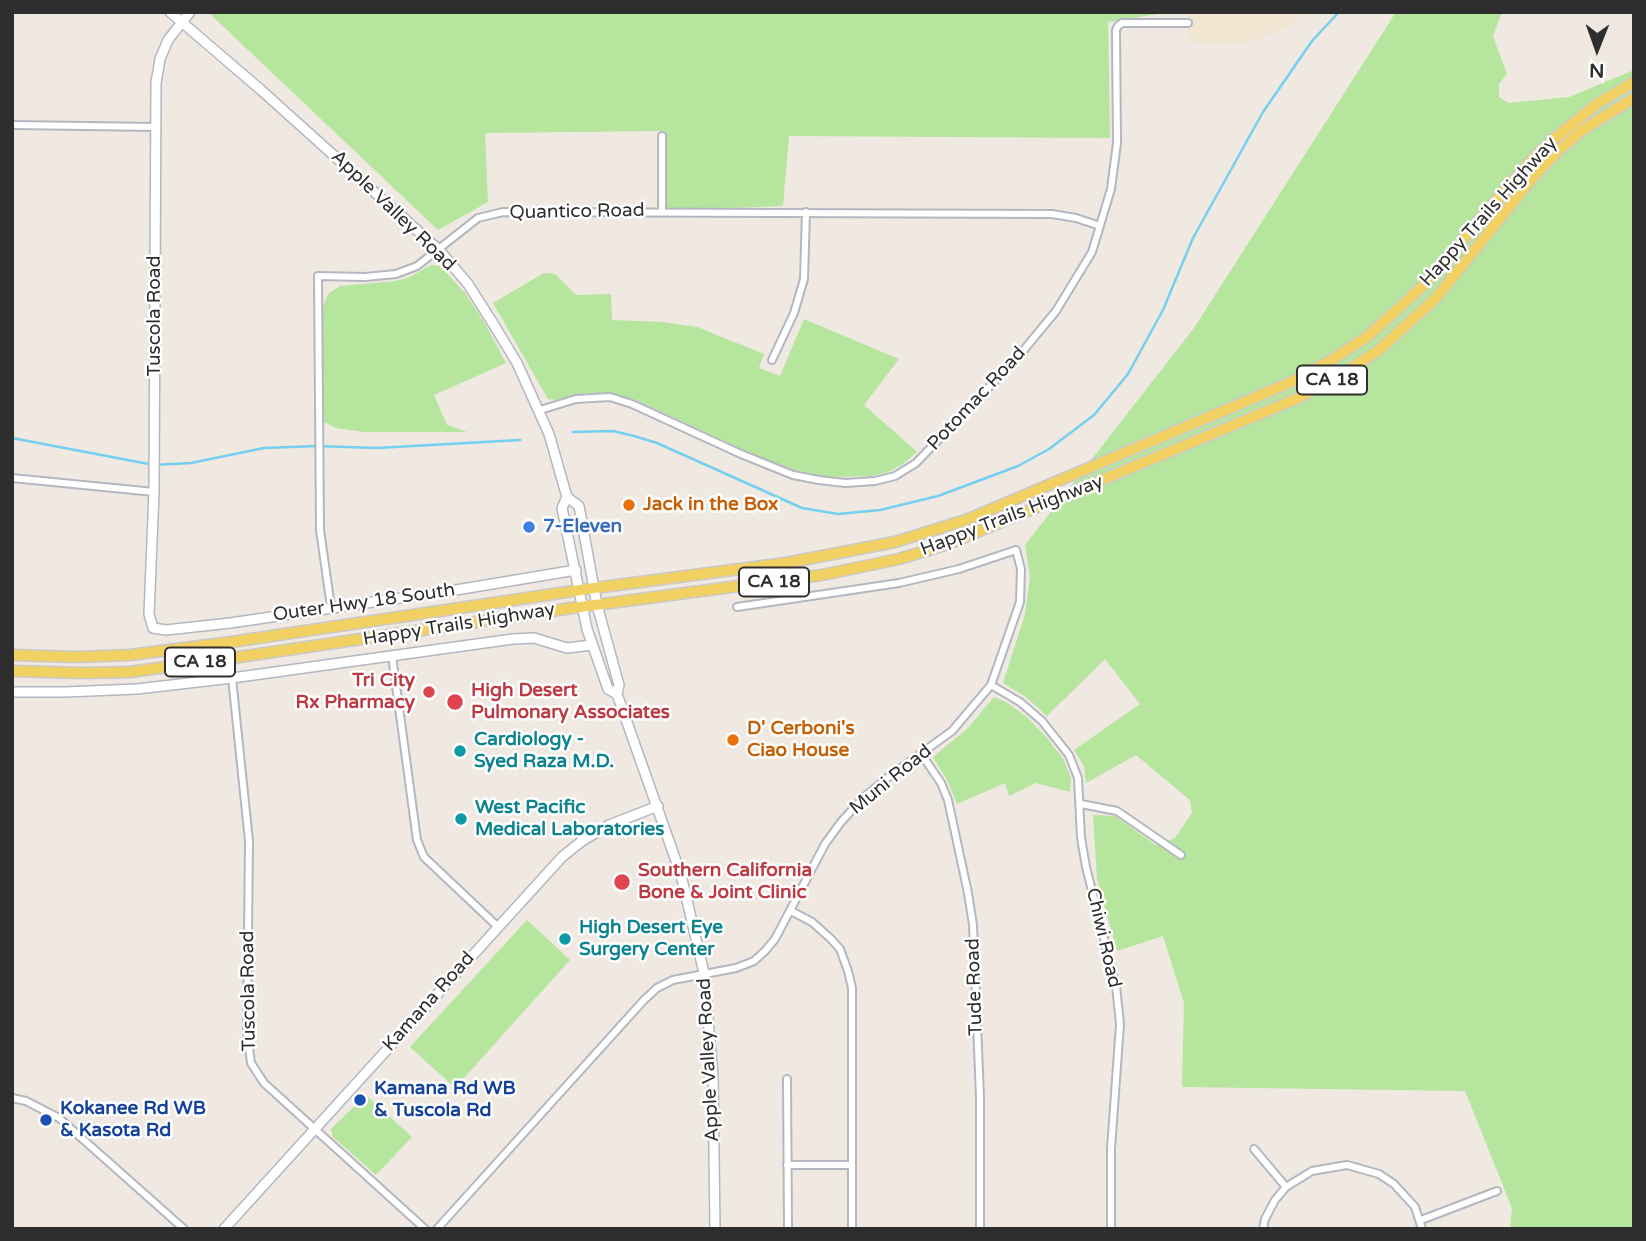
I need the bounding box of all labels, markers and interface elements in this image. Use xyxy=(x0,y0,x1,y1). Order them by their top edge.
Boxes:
north arrow xyxy=(1562,14,1632,84)
text: N xyxy=(1589,59,1604,81)
street label: Happy Trails Highway xyxy=(1416,132,1562,292)
street label: Apple Valley Road xyxy=(326,146,460,276)
street label: Quantico Road xyxy=(509,199,645,225)
street label: Tuscola Road xyxy=(144,256,166,376)
street label: Potomac Road xyxy=(923,342,1031,456)
road number: CA 18 xyxy=(1297,366,1367,394)
street label: Happy Trails Highway xyxy=(917,471,1107,561)
place label: Jack in the Box xyxy=(643,494,778,516)
marker: Jack in the Box xyxy=(621,497,637,513)
place label: 7-Eleven xyxy=(543,516,622,538)
marker: 7-Eleven xyxy=(521,519,537,535)
road number: CA 18 xyxy=(739,568,809,596)
street label: Outer Hwy 18 South xyxy=(271,579,457,627)
street label: Happy Trails Highway xyxy=(361,599,557,651)
road number: CA 18 xyxy=(165,648,235,676)
place label: Tri City Rx Pharmacy xyxy=(296,670,415,714)
place label: High Desert Pulmonary Associates xyxy=(471,680,670,724)
marker: Tri City Rx Pharmacy xyxy=(421,684,437,700)
marker: High Desert Pulmonary Associates xyxy=(445,692,465,712)
place label: D' Cerboni's Ciao House xyxy=(747,718,855,762)
place label: Cardiology - Syed Raza M.D. xyxy=(474,729,614,773)
marker: D' Cerboni's Ciao House xyxy=(725,732,741,748)
street label: Muni Road xyxy=(845,740,937,820)
marker: Cardiology - Syed Raza M.D. xyxy=(452,743,468,759)
place label: West Pacific Medical Laboratories xyxy=(475,797,664,841)
marker: West Pacific Medical Laboratories xyxy=(453,811,469,827)
place label: Southern California Bone & Joint Clinic xyxy=(638,860,812,904)
marker: Southern California Bone & Joint Clinic xyxy=(612,872,632,892)
street label: Chiwi Road xyxy=(1080,886,1126,990)
place label: High Desert Eye Surgery Center xyxy=(579,917,723,961)
street label: Tuscola Road xyxy=(237,930,261,1052)
marker: High Desert Eye Surgery Center xyxy=(557,931,573,947)
street label: Tude Road xyxy=(962,938,988,1036)
street label: Kamana Road xyxy=(378,947,480,1057)
street label: Apple Valley Road xyxy=(693,977,725,1143)
place label: Kamana Rd WB & Tuscola Rd xyxy=(374,1078,516,1122)
marker: Kamana Rd WB & Tuscola Rd xyxy=(352,1092,368,1108)
place label: Kokanee Rd WB & Kasota Rd xyxy=(60,1098,206,1142)
marker: Kokanee Rd WB & Kasota Rd xyxy=(38,1112,54,1128)

